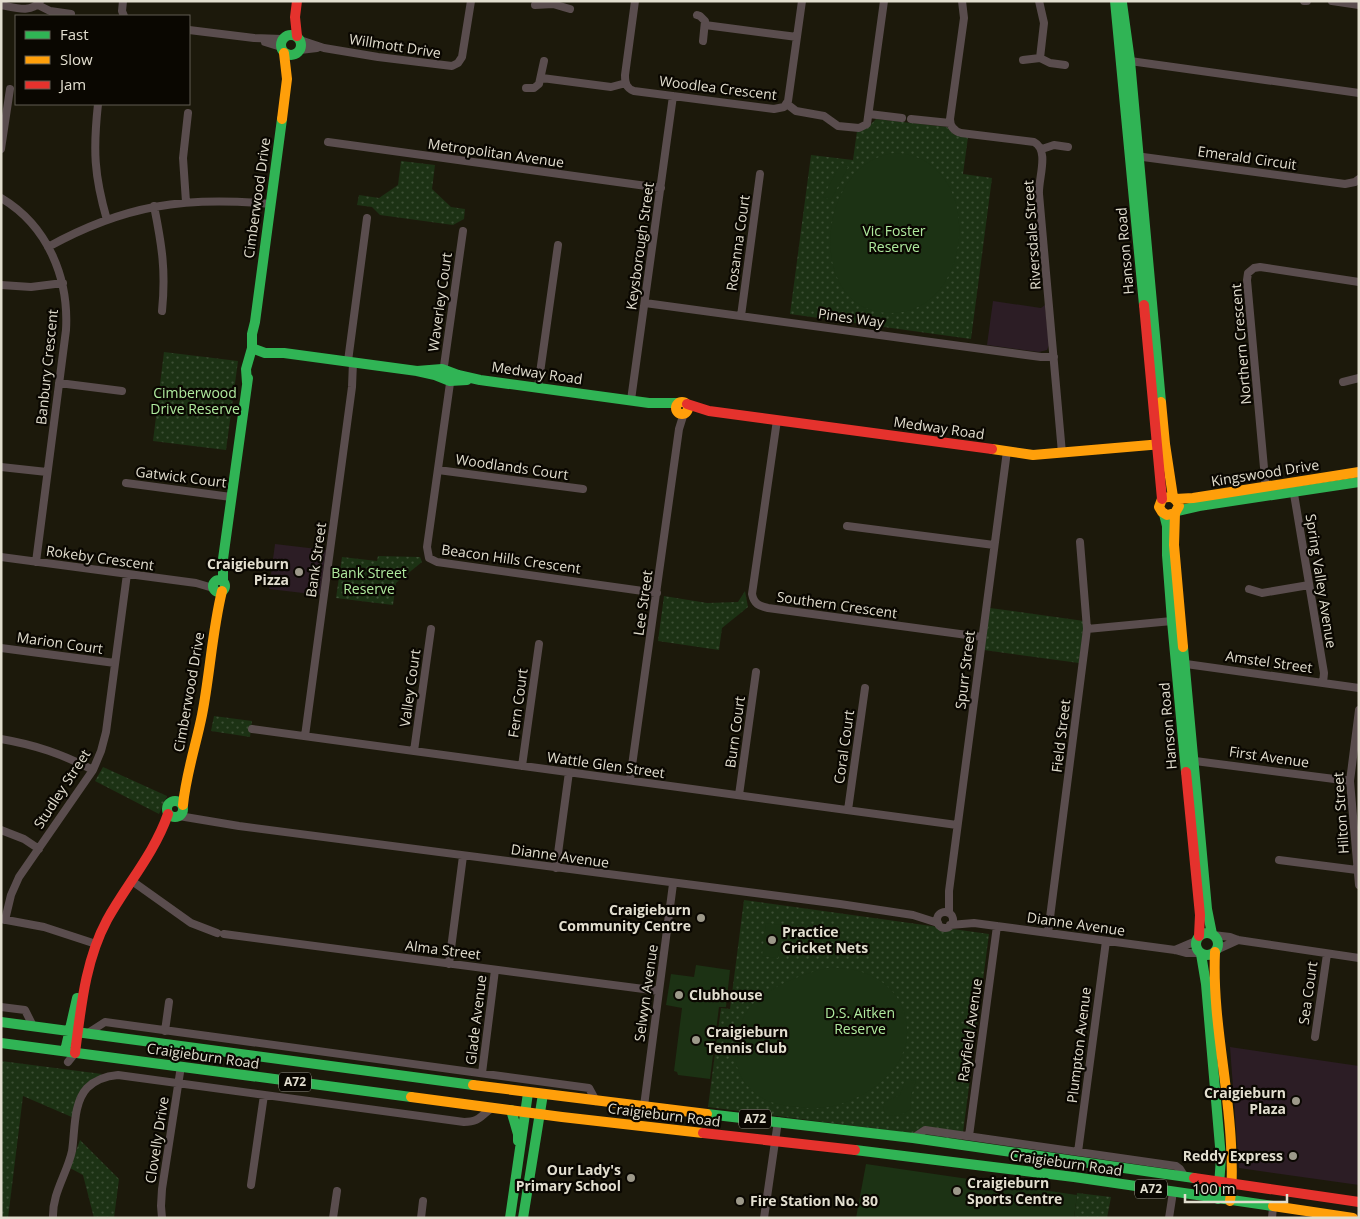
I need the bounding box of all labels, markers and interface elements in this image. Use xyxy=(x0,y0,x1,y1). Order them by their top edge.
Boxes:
legend xyxy=(15,15,190,105)
text: Fast xyxy=(60,24,89,44)
street label: Willmott Drive xyxy=(348,29,443,62)
text: Slow xyxy=(60,49,93,69)
street label: Woodlea Crescent xyxy=(658,71,778,104)
text: Jam xyxy=(58,74,86,94)
street label: Metropolitan Avenue xyxy=(427,134,566,171)
street label: Cimberwood Drive xyxy=(239,136,274,259)
street label: Emerald Circuit xyxy=(1196,141,1298,174)
street label: Riversdale Street xyxy=(1018,180,1045,291)
street label: Keysborough Street xyxy=(621,181,658,311)
street label: Rosanna Court xyxy=(721,194,754,292)
street label: Hanson Road xyxy=(1111,207,1138,295)
park label: Vic Foster Reserve xyxy=(862,221,926,256)
street label: Waverley Court xyxy=(423,251,456,353)
street label: Northern Crescent xyxy=(1226,283,1255,405)
street label: Pines Way xyxy=(817,303,886,332)
street label: Banbury Crescent xyxy=(31,308,62,426)
street label: Medway Road xyxy=(490,357,584,388)
park label: Cimberwood Drive Reserve xyxy=(150,383,240,418)
street label: Medway Road xyxy=(892,412,986,443)
street label: Woodlands Court xyxy=(454,449,570,484)
street label: Kingswood Drive xyxy=(1210,455,1320,490)
street label: Gatwick Court xyxy=(134,461,228,492)
street label: Spring Valley Avenue xyxy=(1301,512,1342,650)
street label: Bank Street xyxy=(301,521,330,599)
street label: Beacon Hills Crescent xyxy=(440,539,582,578)
street label: Rokeby Crescent xyxy=(45,541,155,574)
place label: Craigieburn Pizza xyxy=(207,554,289,589)
park label: Bank Street Reserve xyxy=(331,563,407,598)
marker: Craigieburn Pizza xyxy=(293,566,305,578)
street label: Lee Street xyxy=(629,569,656,637)
street label: Southern Crescent xyxy=(776,587,898,622)
street label: Marion Court xyxy=(16,627,104,658)
street label: Cimberwood Drive xyxy=(169,630,208,753)
street label: Spurr Street xyxy=(950,630,979,710)
street label: Amstel Street xyxy=(1224,646,1314,677)
street label: Valley Court xyxy=(395,648,424,728)
street label: Fern Court xyxy=(503,667,532,739)
street label: Hanson Road xyxy=(1154,682,1181,770)
street label: Burn Court xyxy=(720,695,749,769)
street label: Field Street xyxy=(1047,698,1074,774)
street label: Coral Court xyxy=(829,709,858,785)
street label: First Avenue xyxy=(1228,741,1310,772)
street label: Studley Street xyxy=(29,745,94,832)
street label: Wattle Glen Street xyxy=(546,747,666,782)
street label: Hilton Street xyxy=(1328,771,1353,855)
street label: Dianne Avenue xyxy=(510,839,610,872)
place label: Craigieburn Community Centre xyxy=(558,900,691,935)
street label: Dianne Avenue xyxy=(1026,907,1126,940)
marker: Craigieburn Community Centre xyxy=(695,912,707,924)
place label: Practice Cricket Nets xyxy=(782,922,868,957)
marker: Practice Cricket Nets xyxy=(766,934,778,946)
street label: Alma Street xyxy=(404,935,482,964)
street label: Selwyn Avenue xyxy=(629,943,662,1043)
street label: Sea Court xyxy=(1294,960,1321,1026)
street label: Glade Avenue xyxy=(461,974,490,1066)
street label: Rayfield Avenue xyxy=(953,977,986,1083)
place label: Clubhouse xyxy=(689,985,763,1004)
street label: Plumpton Avenue xyxy=(1062,986,1095,1104)
marker: Clubhouse xyxy=(673,989,685,1001)
park label: D.S. Aitken Reserve xyxy=(825,1003,895,1038)
place label: Craigieburn Tennis Club xyxy=(706,1022,788,1057)
marker: Craigieburn Tennis Club xyxy=(690,1034,702,1046)
street label: Craigieburn Road xyxy=(146,1038,261,1073)
road number: A72 xyxy=(279,1072,311,1092)
place label: Craigieburn Plaza xyxy=(1204,1083,1286,1118)
street label: Clovelly Drive xyxy=(140,1095,173,1185)
marker: Craigieburn Plaza xyxy=(1290,1095,1302,1107)
street label: Craigieburn Road xyxy=(607,1098,721,1131)
road number: A72 xyxy=(739,1110,771,1128)
street label: Craigieburn Road xyxy=(1009,1145,1124,1180)
place label: Reddy Express xyxy=(1183,1146,1283,1165)
marker: Reddy Express xyxy=(1287,1150,1299,1162)
place label: Our Lady's Primary School xyxy=(516,1160,621,1195)
marker: Our Lady's Primary School xyxy=(625,1172,637,1184)
scale bar xyxy=(1185,1172,1288,1204)
place label: Craigieburn Sports Centre xyxy=(967,1173,1062,1208)
text: 100 m xyxy=(1192,1178,1236,1198)
road number: A72 xyxy=(1135,1180,1167,1198)
marker: Craigieburn Sports Centre xyxy=(951,1185,963,1197)
place label: Fire Station No. 80 xyxy=(750,1191,878,1210)
marker: Fire Station No. 80 xyxy=(734,1195,746,1207)

